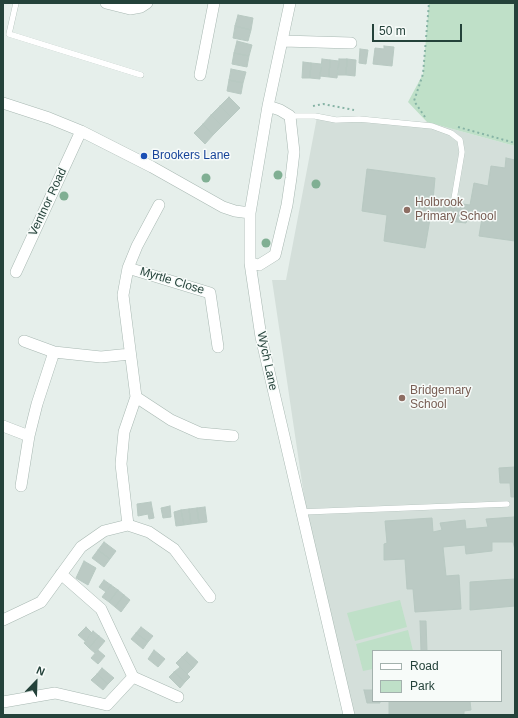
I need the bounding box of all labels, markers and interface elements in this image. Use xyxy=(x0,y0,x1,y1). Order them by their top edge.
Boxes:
scale bar xyxy=(374,16,464,42)
text: 50 m xyxy=(379,24,406,38)
place label: Brookers Lane xyxy=(152,149,230,163)
marker: Brookers Lane xyxy=(139,151,149,161)
street label: Ventnor Road xyxy=(26,166,70,238)
place label: Holbrook Primary School xyxy=(415,196,496,224)
marker: Holbrook Primary School xyxy=(402,205,412,215)
street label: Myrtle Close xyxy=(138,264,206,298)
street label: Wych Lane xyxy=(254,330,280,392)
place label: Bridgemary School xyxy=(410,384,471,412)
marker: Bridgemary School xyxy=(397,393,407,403)
legend xyxy=(372,650,502,702)
text: Road xyxy=(410,659,439,673)
north arrow xyxy=(16,662,56,702)
text: N xyxy=(35,664,47,678)
text: Park xyxy=(410,679,435,693)

